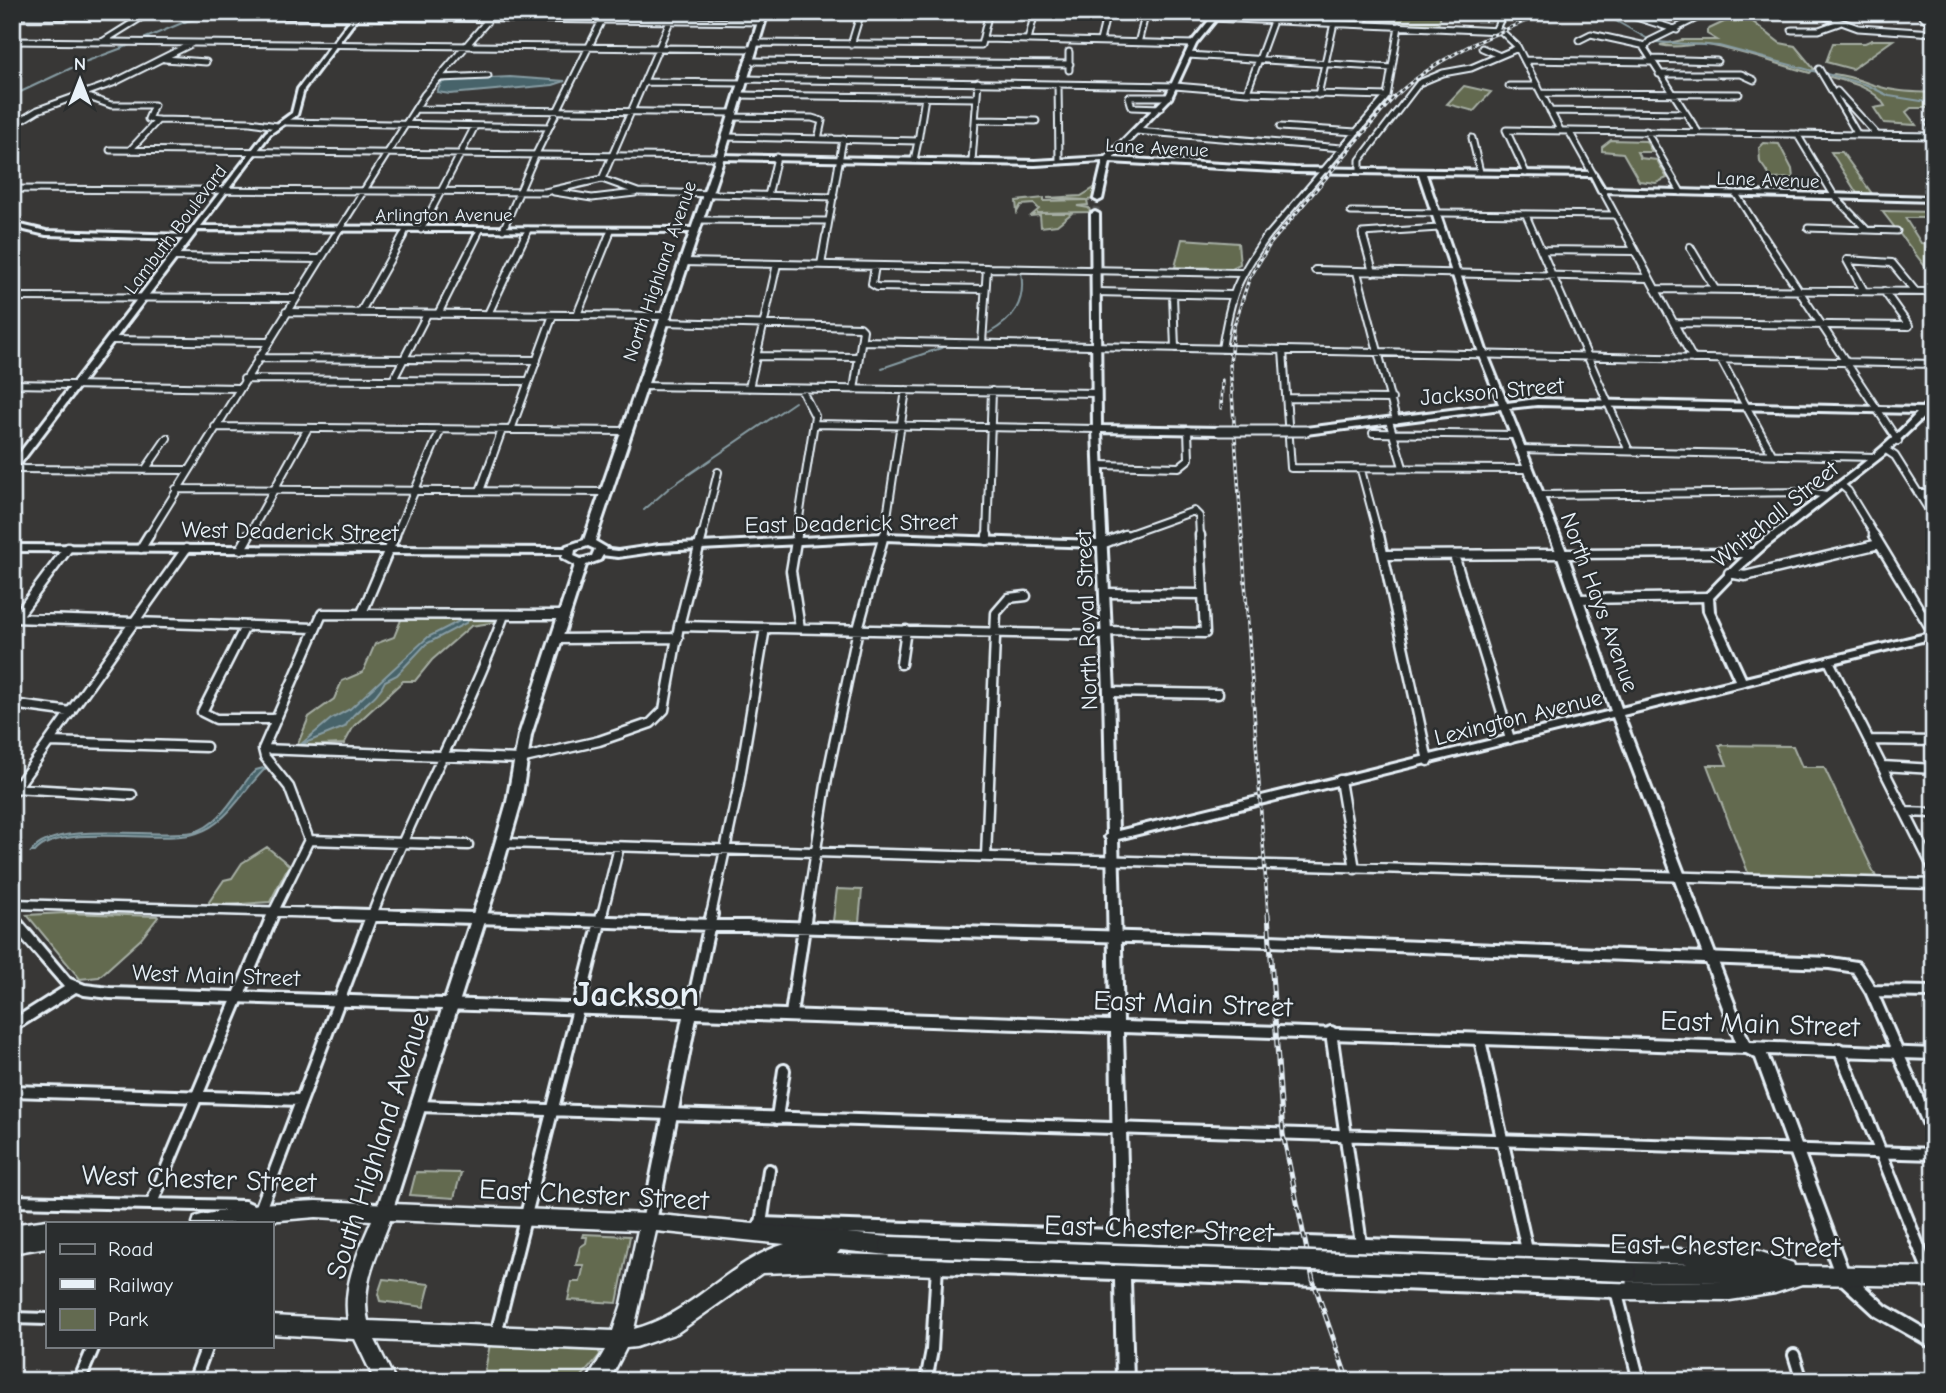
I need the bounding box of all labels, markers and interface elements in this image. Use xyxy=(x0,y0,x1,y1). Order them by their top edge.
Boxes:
north arrow xyxy=(46,46,116,116)
text: N xyxy=(74,53,86,75)
street label: Lane Avenue xyxy=(1105,134,1209,162)
street label: Lambuth Boulevard xyxy=(120,161,232,299)
street label: Lane Avenue xyxy=(1716,167,1820,193)
street label: North Highland Avenue xyxy=(619,178,701,364)
street label: Arlington Avenue xyxy=(375,204,513,226)
street label: Jackson Street xyxy=(1419,372,1566,411)
street label: Whitehall Street xyxy=(1707,454,1845,573)
street label: East Deaderick Street xyxy=(744,508,959,539)
street label: North Hays Avenue xyxy=(1555,509,1645,696)
street label: West Deaderick Street xyxy=(181,516,400,547)
street label: North Royal Street xyxy=(1070,528,1103,711)
street label: Lexington Avenue xyxy=(1431,684,1605,751)
street label: West Main Street xyxy=(132,959,302,992)
district label: Jackson xyxy=(573,973,699,1015)
street label: East Main Street xyxy=(1093,985,1294,1024)
street label: East Main Street xyxy=(1660,1005,1861,1044)
street label: South Highland Avenue xyxy=(320,1008,436,1283)
street label: West Chester Street xyxy=(81,1159,318,1199)
street label: East Chester Street xyxy=(478,1173,711,1217)
street label: East Chester Street xyxy=(1043,1209,1275,1249)
legend xyxy=(46,1222,273,1348)
street label: East Chester Street xyxy=(1610,1228,1841,1264)
text: Road xyxy=(108,1237,153,1261)
text: Railway xyxy=(108,1273,173,1297)
text: Park xyxy=(108,1307,148,1331)

